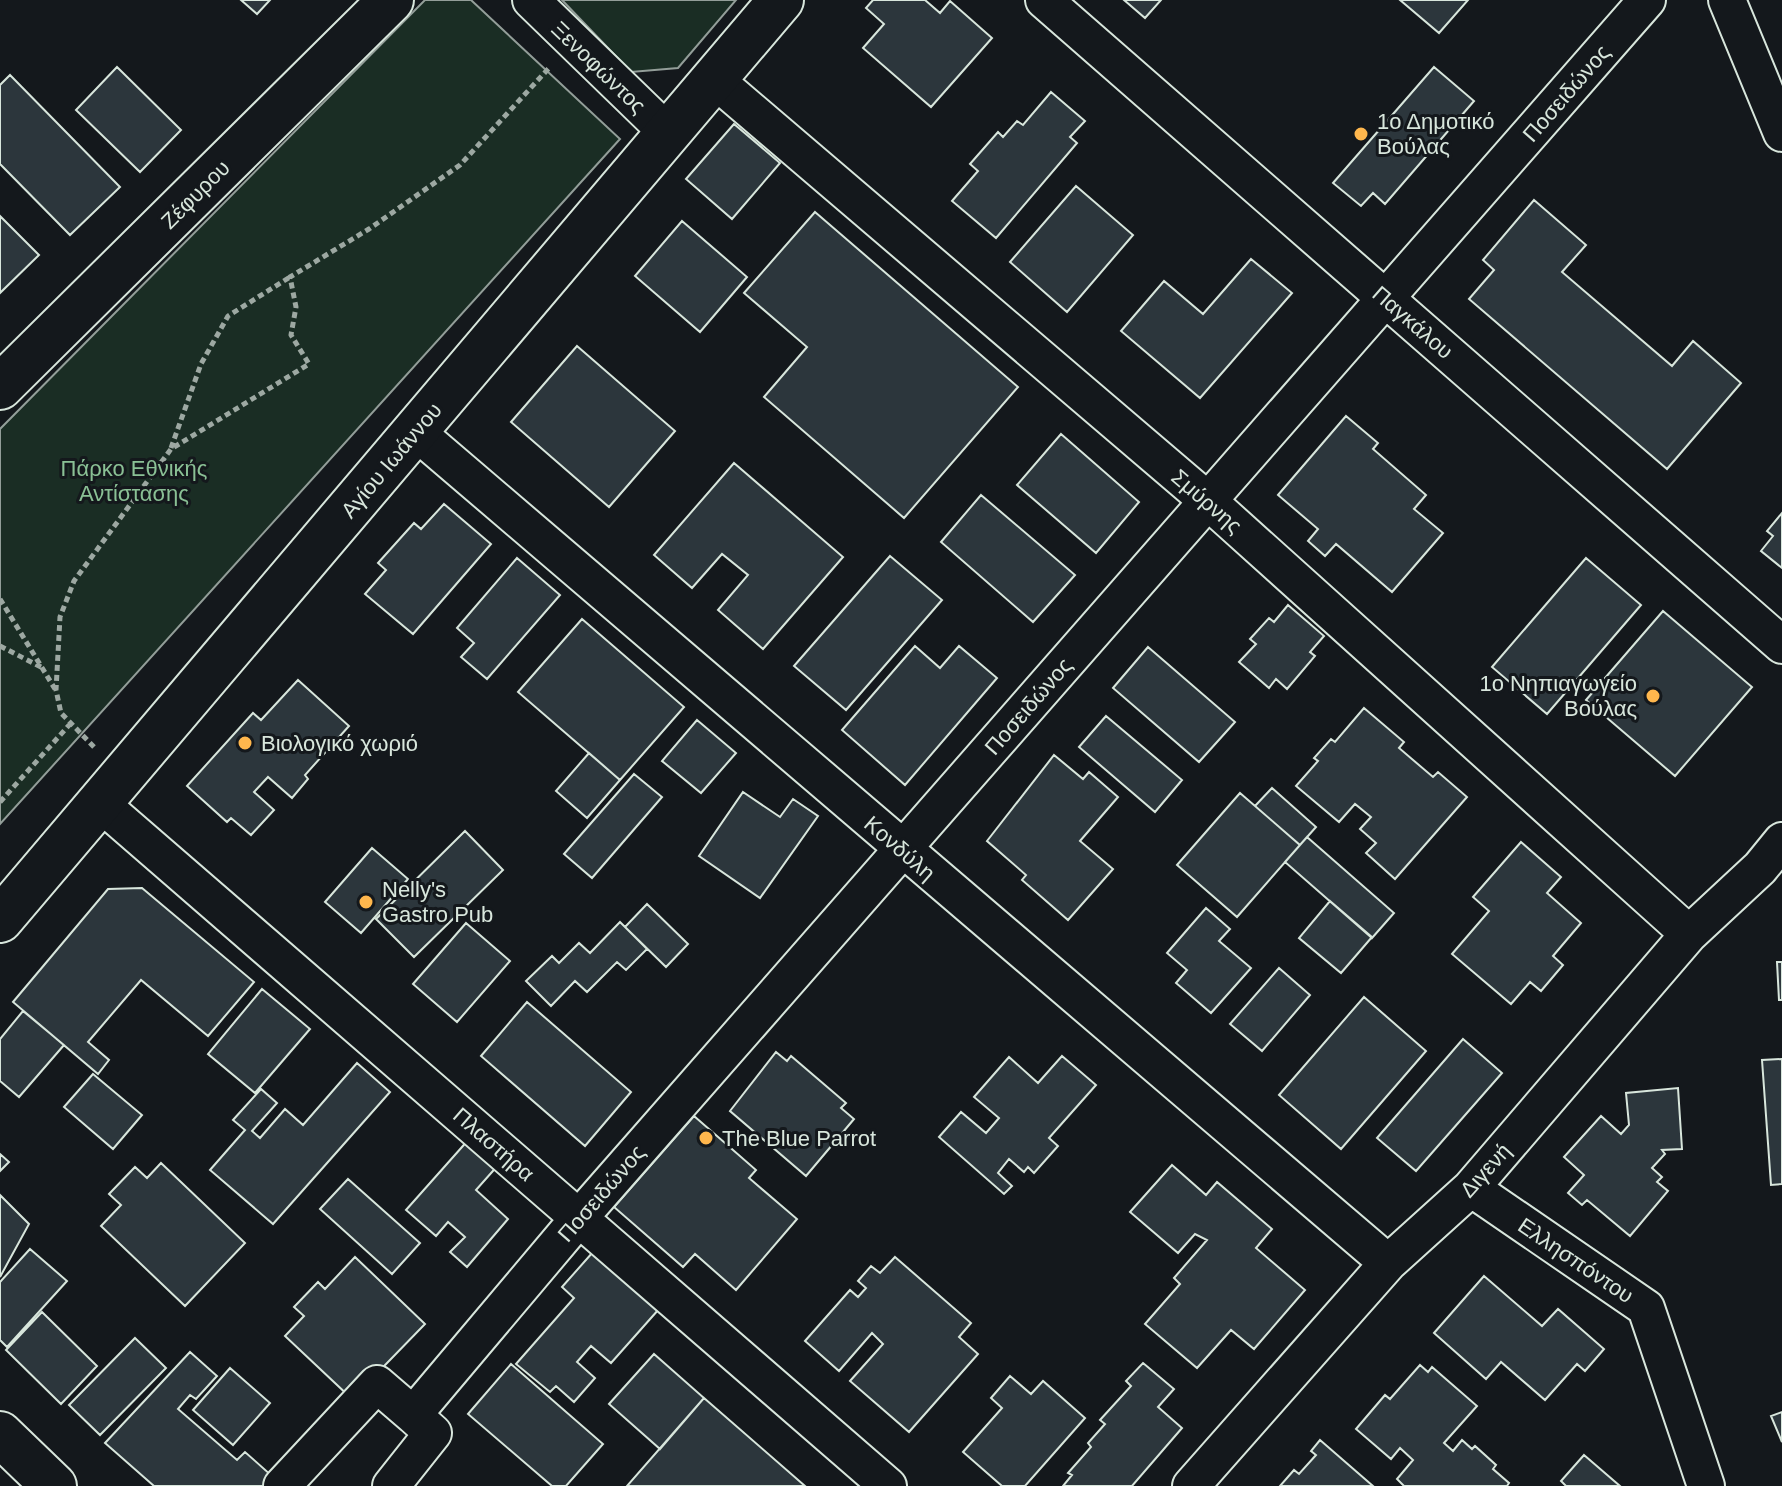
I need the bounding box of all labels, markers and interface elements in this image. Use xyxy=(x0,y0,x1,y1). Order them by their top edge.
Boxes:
street label: Ξενοφώντος xyxy=(546,16,651,118)
street label: Ποσειδώνος xyxy=(1518,40,1615,147)
place label: 1ο Δημοτικό Βούλας xyxy=(1377,109,1494,159)
marker: 1ο Δημοτικό Βούλας xyxy=(1352,125,1370,143)
street label: Ζέφυρου xyxy=(156,155,235,234)
street label: Παγκάλου xyxy=(1367,281,1458,364)
street label: Αγίου Ιωάννου xyxy=(336,398,447,523)
park label: Πάρκο Εθνικής Αντίστασης xyxy=(61,456,207,506)
street label: Σμύρνης xyxy=(1167,464,1247,539)
street label: Ποσειδώνος xyxy=(980,653,1077,760)
place label: 1ο Νηπιαγωγείο Βούλας xyxy=(1479,671,1637,721)
marker: 1ο Νηπιαγωγείο Βούλας xyxy=(1644,687,1662,705)
place label: Βιολογικό χωριό xyxy=(261,731,418,756)
marker: Βιολογικό χωριό xyxy=(236,734,254,752)
street label: Κονδύλη xyxy=(859,811,940,886)
place label: Nelly's Gastro Pub xyxy=(382,877,493,927)
marker: Nelly's Gastro Pub xyxy=(357,893,375,911)
street label: Πλαστήρα xyxy=(448,1102,539,1186)
place label: The Blue Parrot xyxy=(722,1126,876,1151)
marker: The Blue Parrot xyxy=(697,1129,715,1147)
street label: Διγενή xyxy=(1455,1138,1516,1202)
street label: Ποσειδώνος xyxy=(553,1140,650,1247)
street label: Ελλησπόντου xyxy=(1513,1213,1638,1308)

